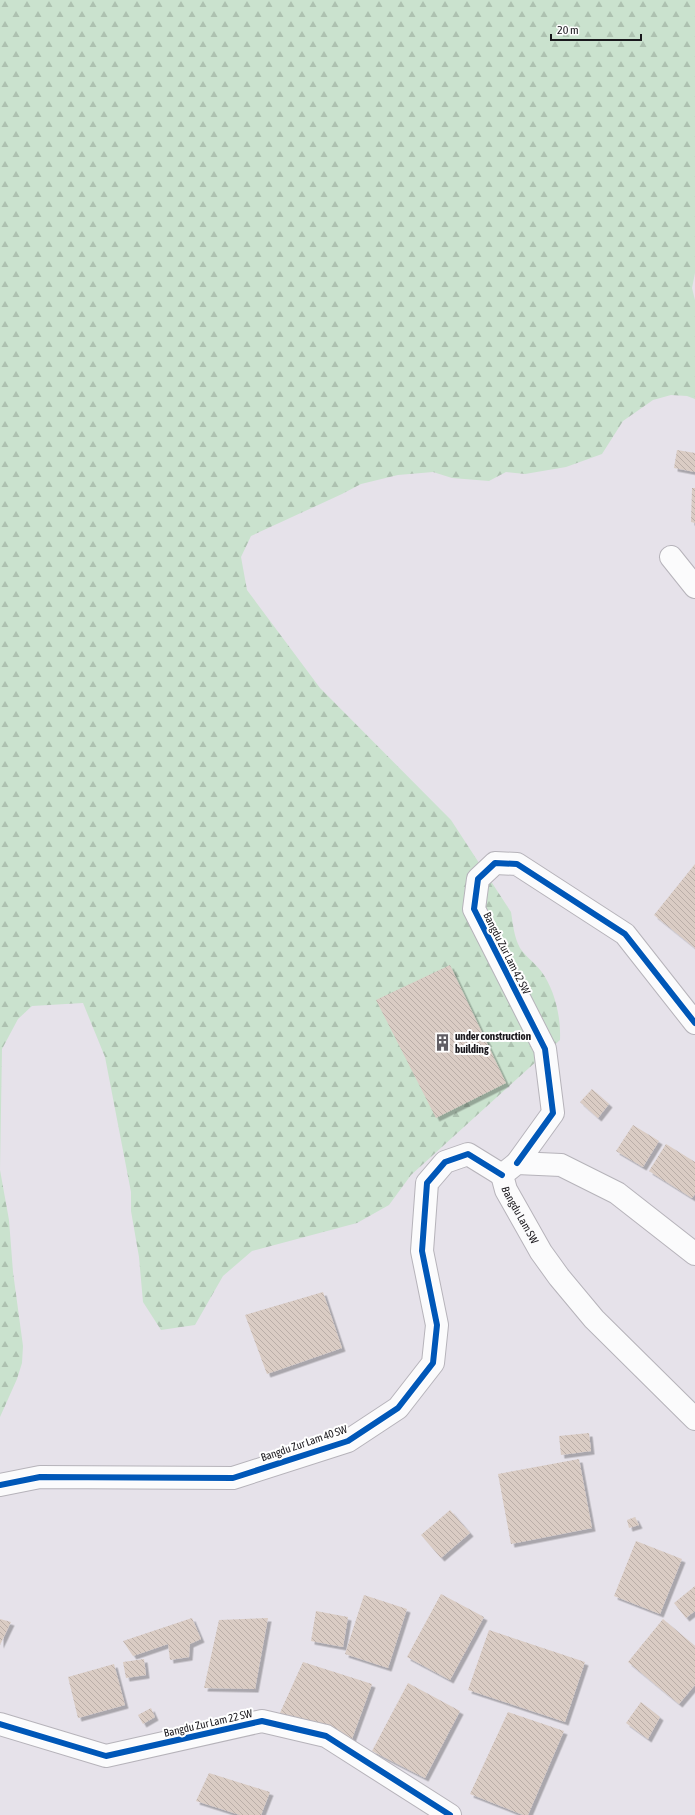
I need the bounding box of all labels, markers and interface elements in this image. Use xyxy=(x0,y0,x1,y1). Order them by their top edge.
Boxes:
scale bar xyxy=(551,16,641,42)
text: 20 m xyxy=(557,23,579,37)
street label: Bangdu Zur Lam 42 SW xyxy=(481,910,533,996)
place label: under construction building xyxy=(455,1030,531,1055)
building icon: under construction building xyxy=(432,1032,452,1052)
street label: Bangdu Lam SW xyxy=(499,1185,541,1246)
street label: Bangdu Zur Lam 40 SW xyxy=(259,1423,349,1463)
street label: Bangdu Zur Lam 22 SW xyxy=(163,1707,253,1739)

